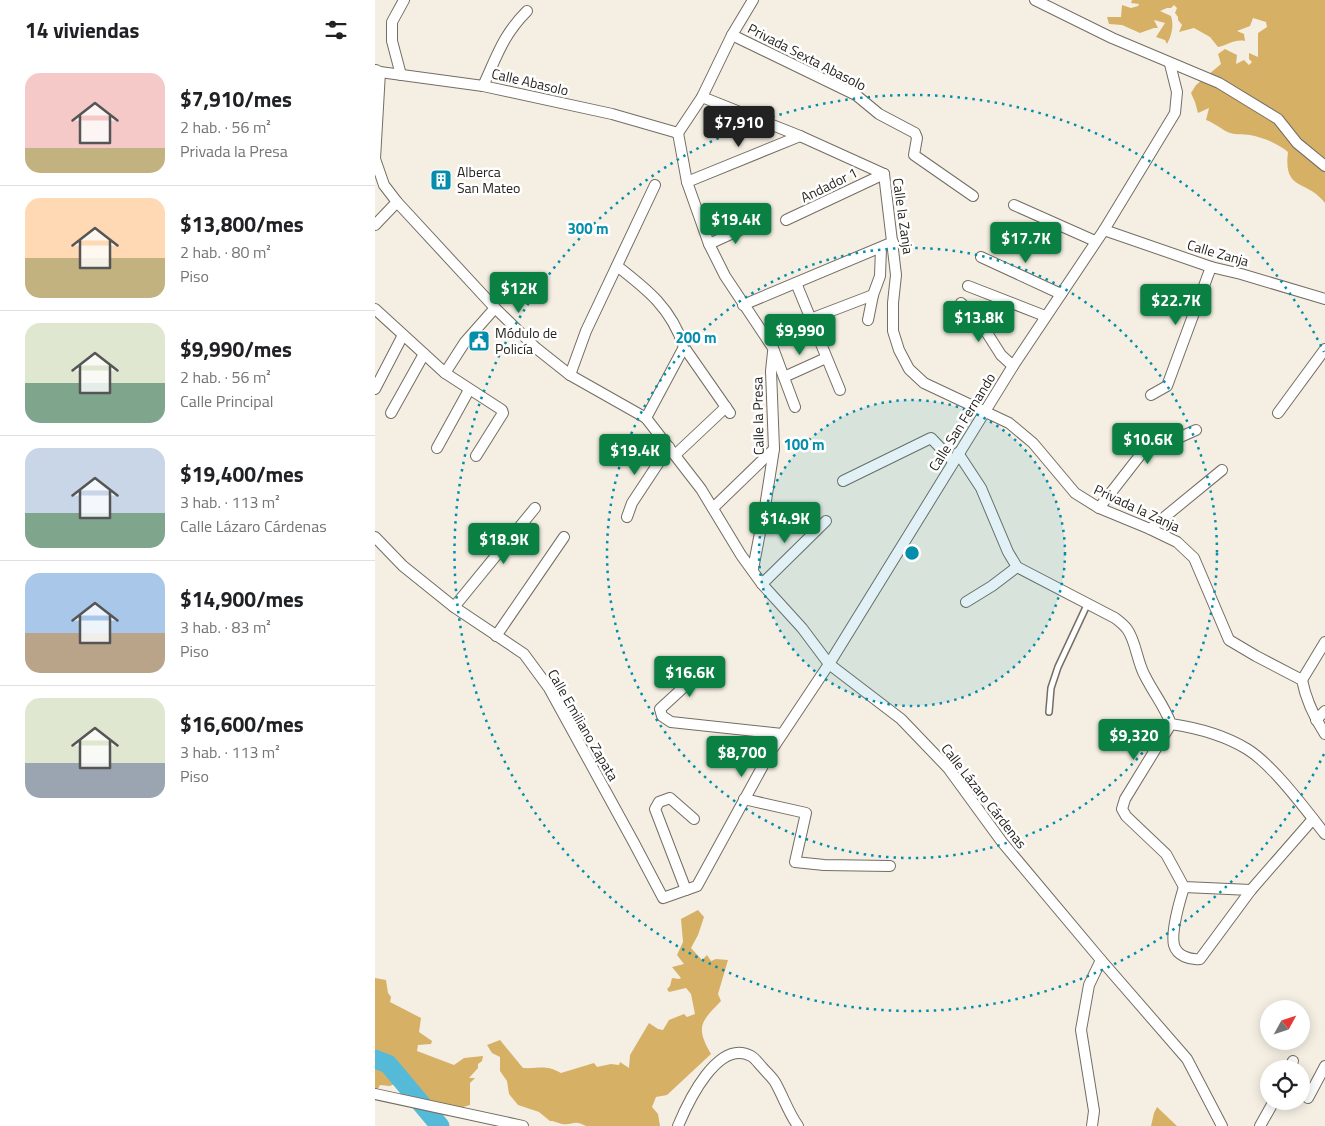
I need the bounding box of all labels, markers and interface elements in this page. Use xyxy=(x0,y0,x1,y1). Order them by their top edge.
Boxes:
text: 14 viviendas xyxy=(25,14,139,46)
icon: filters xyxy=(322,16,350,44)
street label: Privada Sexta Abasolo xyxy=(744,18,870,96)
street label: Calle Abasolo xyxy=(490,62,571,101)
text: $7,910/mes xyxy=(180,83,292,115)
icon: home xyxy=(65,93,125,153)
pin: $7,910 xyxy=(698,106,780,148)
text: $7,910 xyxy=(714,110,764,134)
text: 2 hab. · 56 m² xyxy=(180,115,271,139)
text: Privada la Presa xyxy=(180,139,288,163)
place label: Alberca San Mateo xyxy=(457,161,520,198)
street label: Andador 1 xyxy=(797,162,861,207)
building icon: Alberca San Mateo xyxy=(429,168,453,192)
street label: Calle la Zanja xyxy=(888,176,919,255)
pin: $19.4K xyxy=(695,202,777,245)
text: $19.4K xyxy=(711,207,761,231)
text: $13,800/mes xyxy=(180,208,304,240)
text: 300 m xyxy=(567,217,609,240)
icon: home xyxy=(65,218,125,278)
pin: $17.7K xyxy=(985,222,1067,264)
text: $17.7K xyxy=(1001,226,1051,250)
street label: Calle Zanja xyxy=(1185,234,1251,271)
text: 2 hab. · 80 m² xyxy=(180,240,271,264)
text: Piso xyxy=(180,264,209,288)
pin: $12K xyxy=(489,272,549,314)
text: $12K xyxy=(501,276,537,300)
pin: $22.7K xyxy=(1135,284,1217,326)
text: $22.7K xyxy=(1151,288,1201,312)
pin: $13.8K xyxy=(938,300,1020,343)
text: $13.8K xyxy=(954,305,1004,329)
pin: $9,990 xyxy=(759,314,841,356)
text: $9,990 xyxy=(775,318,825,342)
place label: Módulo de Policía xyxy=(495,322,557,359)
text: 200 m xyxy=(675,326,717,349)
public building icon: Módulo de Policía xyxy=(467,329,491,353)
text: $9,990/mes xyxy=(180,333,292,365)
icon: home xyxy=(65,343,125,403)
text: 2 hab. · 56 m² xyxy=(180,365,271,389)
street label: Calle San Fernando xyxy=(923,369,1000,475)
street label: Calle la Presa xyxy=(746,377,769,455)
text: Calle Principal xyxy=(180,389,273,413)
pin: $10.6K xyxy=(1107,422,1189,465)
text: $10.6K xyxy=(1123,427,1173,451)
text: 100 m xyxy=(783,433,825,456)
pin: $19.4K xyxy=(594,434,676,476)
text: $19.4K xyxy=(610,438,660,462)
text: $19,400/mes xyxy=(180,458,304,490)
icon: home xyxy=(65,468,125,528)
street label: Privada la Zanja xyxy=(1091,478,1184,537)
text: 3 hab. · 113 m² xyxy=(180,490,280,514)
pin: $14.9K xyxy=(744,502,826,544)
text: $14.9K xyxy=(760,506,810,530)
text: Calle Lázaro Cárdenas xyxy=(180,514,327,538)
pin: $18.9K xyxy=(463,522,545,565)
text: $18.9K xyxy=(479,527,529,551)
centre of rings xyxy=(903,544,921,562)
text: $14,900/mes xyxy=(180,583,304,615)
icon: home xyxy=(65,593,125,653)
text: 3 hab. · 83 m² xyxy=(180,615,271,639)
text: Piso xyxy=(180,639,209,663)
pin: $16.6K xyxy=(649,656,731,698)
text: $16.6K xyxy=(665,660,715,684)
street label: Calle Emiliano Zapata xyxy=(543,665,624,785)
text: $16,600/mes xyxy=(180,708,304,740)
icon: home xyxy=(65,718,125,778)
pin: $9,320 xyxy=(1093,718,1175,761)
text: $9,320 xyxy=(1109,723,1159,747)
pin: $8,700 xyxy=(701,736,783,778)
street label: Calle Lázaro Cárdenas xyxy=(937,739,1032,853)
text: 3 hab. · 113 m² xyxy=(180,740,280,764)
text: $8,700 xyxy=(717,740,767,764)
text: Piso xyxy=(180,764,209,788)
north arrow xyxy=(1260,1000,1310,1050)
map controls xyxy=(1260,1000,1310,1110)
button: locate xyxy=(1260,1060,1310,1110)

